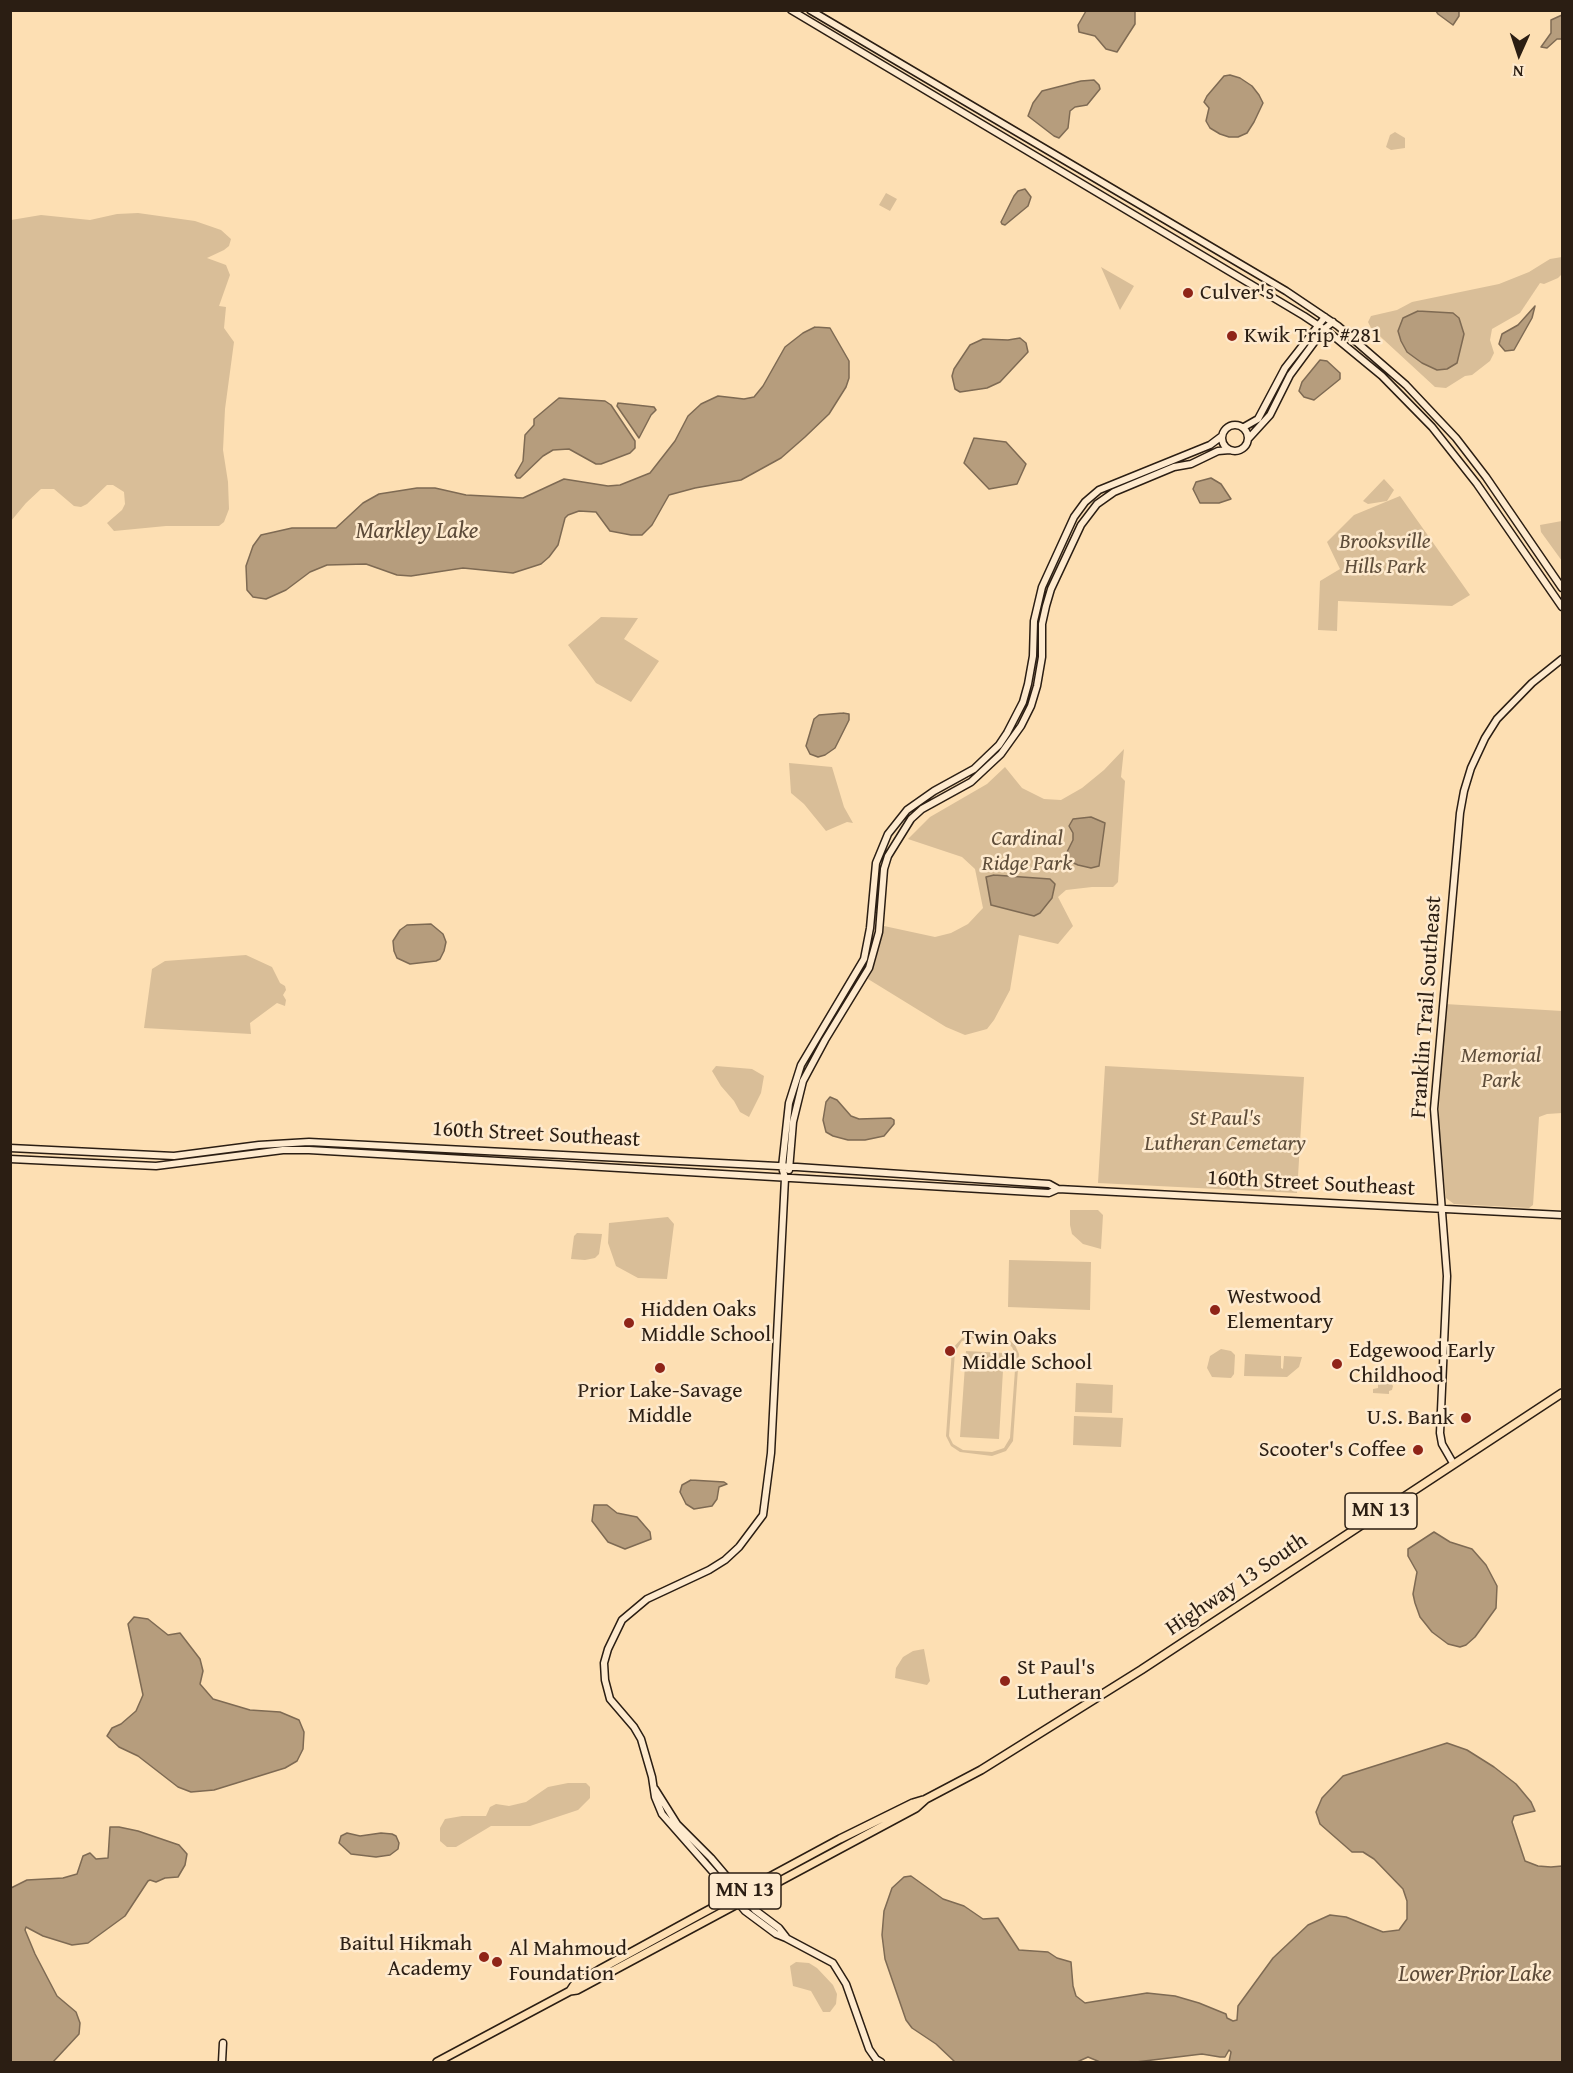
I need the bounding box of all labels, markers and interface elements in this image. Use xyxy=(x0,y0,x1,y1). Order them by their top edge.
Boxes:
north arrow xyxy=(1489,24,1549,84)
text: N xyxy=(1512,60,1524,84)
place label: Culver's xyxy=(1200,280,1274,306)
marker: Culver's xyxy=(1181,286,1195,300)
place label: Kwik Trip #281 xyxy=(1244,323,1381,349)
marker: Kwik Trip #281 xyxy=(1225,329,1239,343)
water label: Markley Lake xyxy=(356,518,478,546)
park label: Brooksville Hills Park xyxy=(1339,529,1431,580)
park label: Cardinal Ridge Park xyxy=(982,826,1072,878)
street label: Franklin Trail Southeast xyxy=(1406,895,1448,1119)
park label: Memorial Park xyxy=(1461,1043,1541,1094)
park label: St Paul's Lutheran Cemetary xyxy=(1144,1106,1306,1158)
street label: 160th Street Southeast xyxy=(431,1116,641,1154)
street label: 160th Street Southeast xyxy=(1206,1165,1416,1203)
place label: Westwood Elementary xyxy=(1227,1284,1333,1336)
place label: Hidden Oaks Middle School xyxy=(641,1297,771,1348)
marker: Westwood Elementary xyxy=(1208,1303,1222,1317)
marker: Hidden Oaks Middle School xyxy=(622,1316,636,1330)
place label: Twin Oaks Middle School xyxy=(962,1325,1092,1376)
place label: Edgewood Early Childhood xyxy=(1349,1338,1495,1390)
marker: Twin Oaks Middle School xyxy=(943,1344,957,1358)
marker: Edgewood Early Childhood xyxy=(1330,1357,1344,1371)
marker: Prior Lake-Savage Middle xyxy=(653,1361,667,1375)
place label: Prior Lake-Savage Middle xyxy=(578,1378,742,1430)
place label: U.S. Bank xyxy=(1367,1405,1454,1431)
marker: U.S. Bank xyxy=(1459,1411,1473,1425)
place label: Scooter's Coffee xyxy=(1259,1437,1406,1463)
marker: Scooter's Coffee xyxy=(1411,1443,1425,1457)
road number: MN 13 xyxy=(1345,1493,1417,1529)
street label: Highway 13 South xyxy=(1161,1528,1313,1642)
place label: St Paul's Lutheran xyxy=(1017,1655,1102,1706)
marker: St Paul's Lutheran xyxy=(998,1674,1012,1688)
road number: MN 13 xyxy=(709,1873,781,1909)
place label: Baitul Hikmah Academy xyxy=(340,1931,472,1982)
place label: Al Mahmoud Foundation xyxy=(509,1936,627,1988)
marker: Baitul Hikmah Academy xyxy=(477,1950,491,1964)
marker: Al Mahmoud Foundation xyxy=(490,1955,504,1969)
water label: Lower Prior Lake xyxy=(1398,1961,1552,1989)

